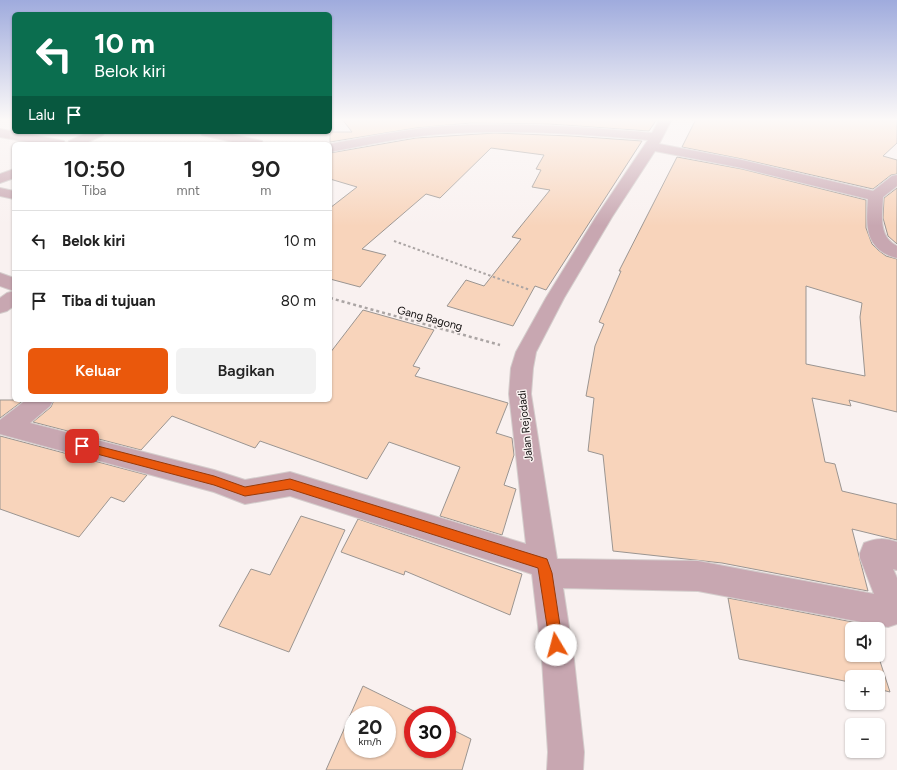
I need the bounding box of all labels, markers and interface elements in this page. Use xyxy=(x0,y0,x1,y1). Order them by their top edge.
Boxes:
text: 10 m xyxy=(94,26,155,60)
icon: left xyxy=(28,28,80,80)
text: Belok kiri xyxy=(94,60,166,82)
icon: arrive xyxy=(63,104,85,126)
text: Lalu xyxy=(28,106,55,124)
text: 10:50 xyxy=(63,154,125,183)
text: 1 xyxy=(183,154,193,183)
text: 90 xyxy=(251,154,281,183)
text: Tiba xyxy=(82,183,107,198)
text: mnt xyxy=(177,183,200,198)
text: m xyxy=(260,183,271,198)
icon: left xyxy=(28,230,50,252)
text: Belok kiri xyxy=(62,232,125,250)
text: 10 m xyxy=(284,232,316,250)
icon: arrive xyxy=(28,290,50,312)
text: Tiba di tujuan xyxy=(62,292,156,310)
text: 80 m xyxy=(281,292,316,310)
street label: Gang Bagong xyxy=(396,304,464,333)
button: Keluar xyxy=(28,348,168,394)
button: Bagikan xyxy=(176,348,316,394)
street label: Jalan Rejodadi xyxy=(515,390,536,462)
pin xyxy=(65,429,99,463)
icon: arrive xyxy=(71,435,93,457)
map controls xyxy=(845,622,885,758)
button: sound xyxy=(845,622,885,662)
position arrow xyxy=(535,624,577,666)
button: + xyxy=(845,670,885,710)
speed limit sign: 30 xyxy=(404,706,456,758)
text: 20 xyxy=(358,715,382,739)
button: − xyxy=(845,718,885,758)
text: km/h xyxy=(359,735,381,748)

